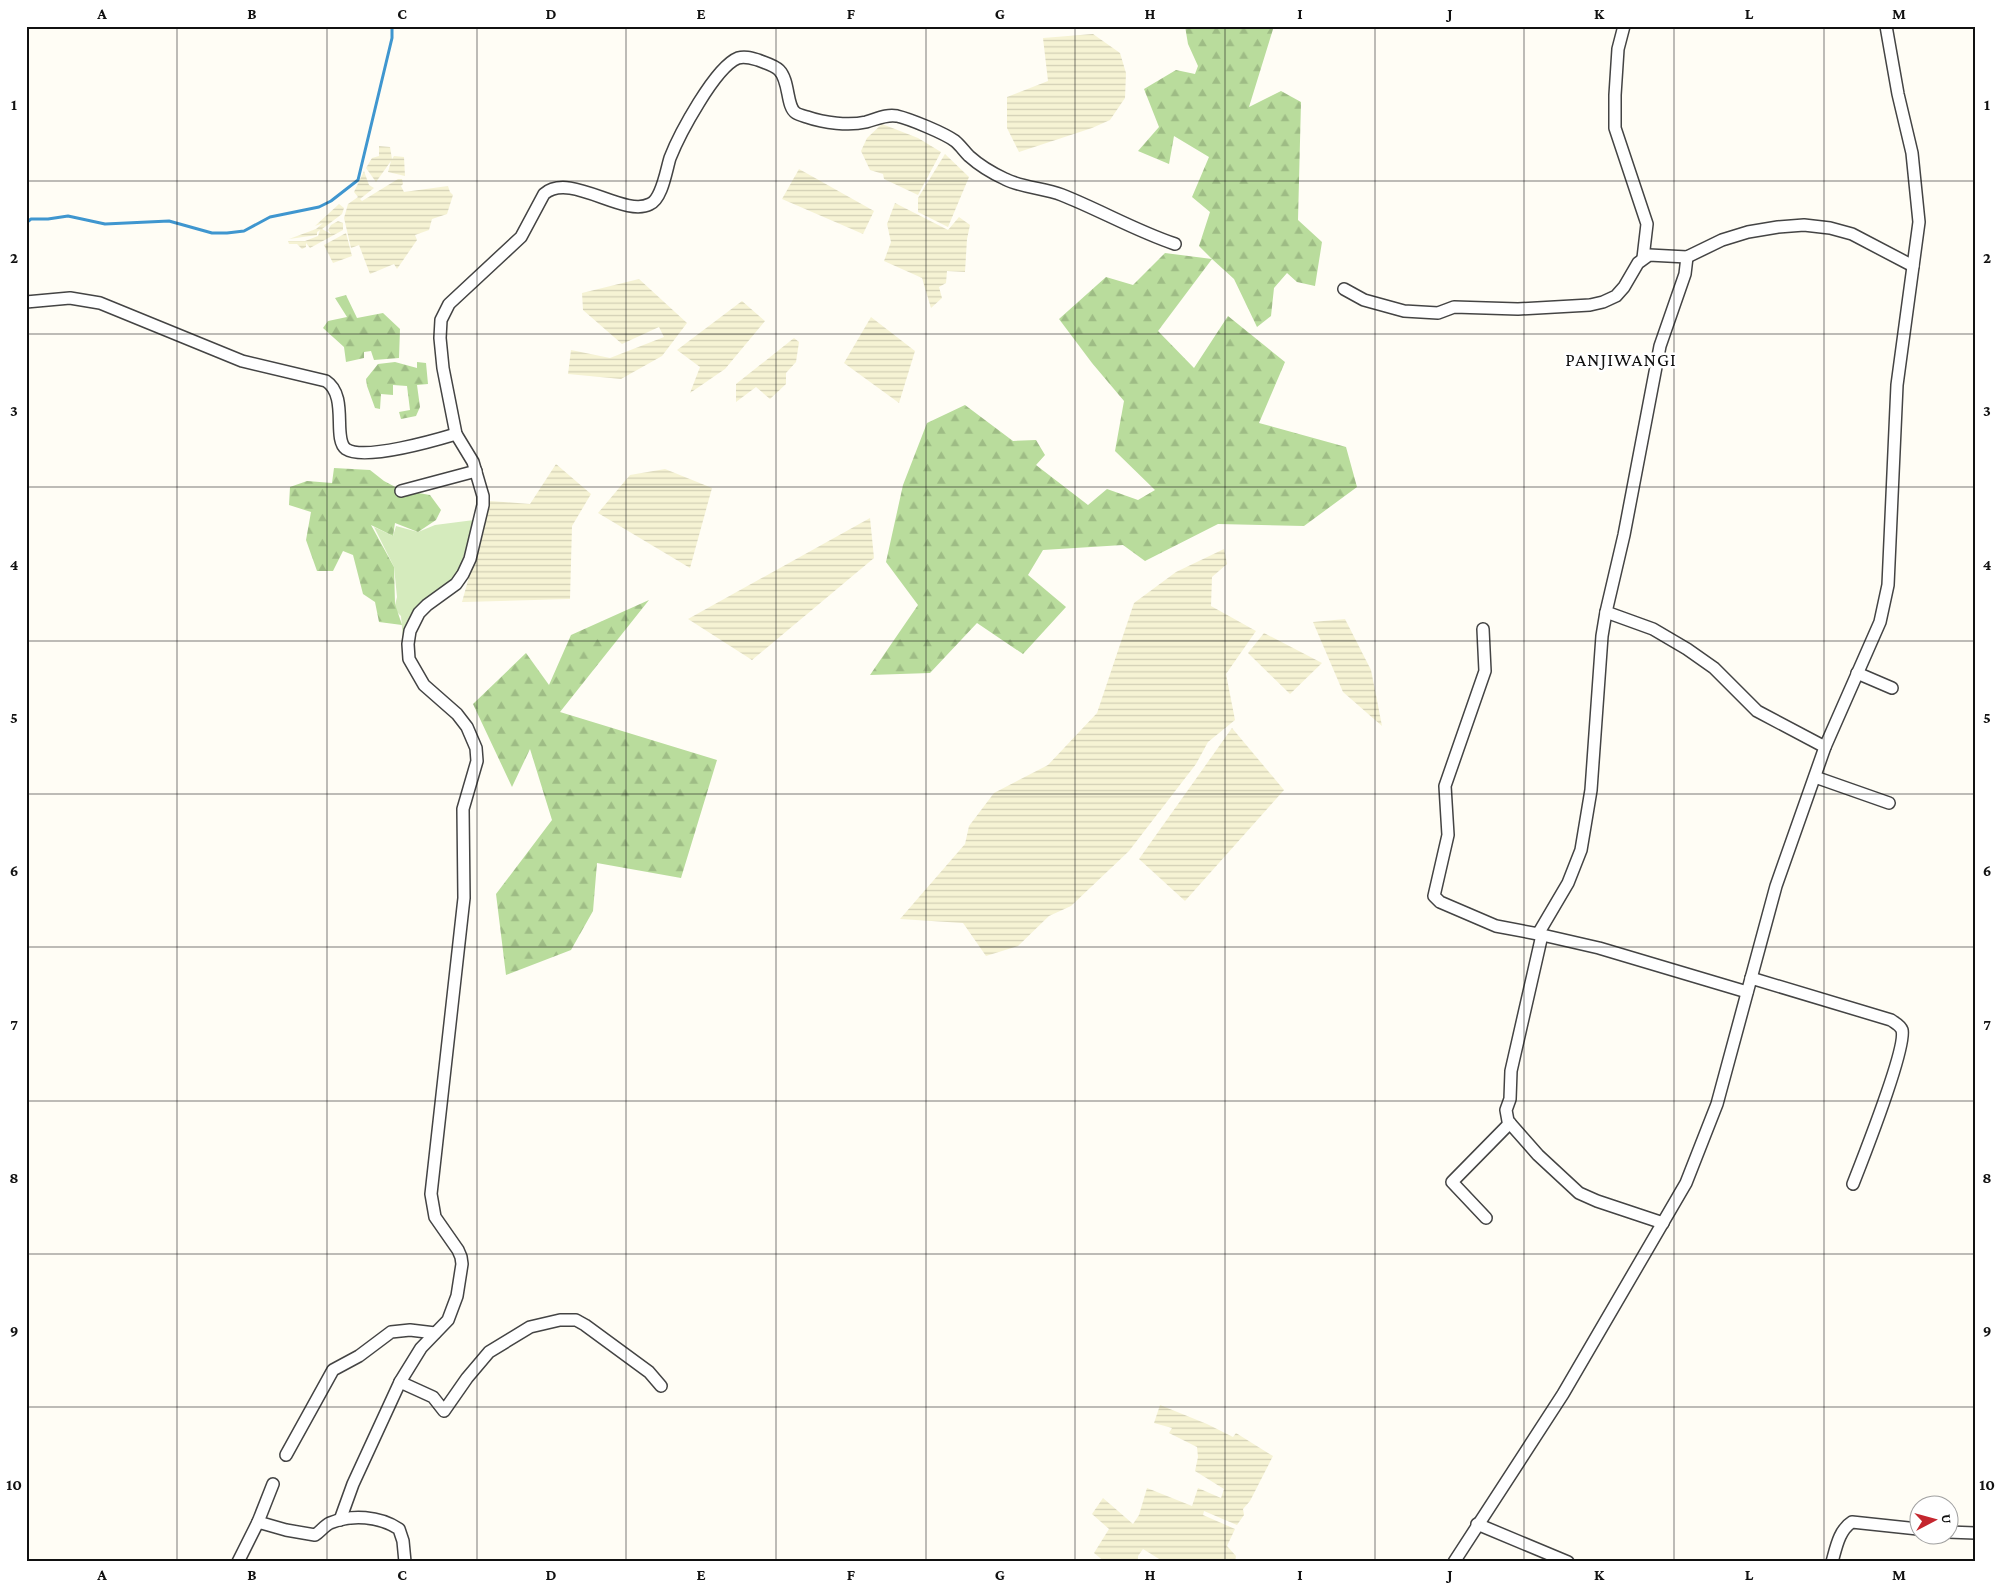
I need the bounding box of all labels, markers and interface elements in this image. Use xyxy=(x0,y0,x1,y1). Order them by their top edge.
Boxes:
text: A xyxy=(96,5,107,22)
text: B xyxy=(247,5,257,22)
text: C xyxy=(397,5,407,22)
text: D xyxy=(545,5,557,22)
text: E xyxy=(696,5,706,22)
text: F xyxy=(847,5,856,22)
text: G xyxy=(995,5,1005,22)
text: H xyxy=(1145,5,1156,22)
text: I xyxy=(1297,5,1303,22)
text: J xyxy=(1445,5,1453,22)
text: K xyxy=(1594,5,1605,22)
text: L xyxy=(1745,5,1754,22)
text: M xyxy=(1892,5,1906,22)
text: 1 xyxy=(11,96,17,113)
text: 1 xyxy=(1984,96,1990,113)
text: 2 xyxy=(10,249,18,266)
text: 2 xyxy=(1983,249,1991,266)
district label: PANJIWANGI xyxy=(1565,349,1677,370)
text: 3 xyxy=(10,402,18,419)
text: 3 xyxy=(1983,402,1991,419)
text: 4 xyxy=(10,556,19,573)
text: 4 xyxy=(1983,556,1992,573)
text: 5 xyxy=(10,709,18,726)
text: 5 xyxy=(1983,709,1991,726)
text: 6 xyxy=(10,862,18,879)
text: 6 xyxy=(1983,862,1991,879)
text: 7 xyxy=(10,1016,18,1033)
text: 7 xyxy=(1983,1016,1991,1033)
text: 8 xyxy=(9,1169,19,1186)
text: 8 xyxy=(1982,1169,1992,1186)
text: 9 xyxy=(10,1322,18,1339)
text: 9 xyxy=(1983,1322,1991,1339)
text: 10 xyxy=(6,1476,22,1493)
text: 10 xyxy=(1979,1476,1995,1493)
north arrow xyxy=(1908,1496,1958,1546)
text: U xyxy=(1938,1513,1955,1525)
text: A xyxy=(96,1566,107,1583)
text: B xyxy=(247,1566,257,1583)
text: C xyxy=(397,1566,407,1583)
text: D xyxy=(545,1566,557,1583)
text: E xyxy=(696,1566,706,1583)
text: F xyxy=(847,1566,856,1583)
text: G xyxy=(995,1566,1005,1583)
text: H xyxy=(1145,1566,1156,1583)
text: I xyxy=(1297,1566,1303,1583)
text: J xyxy=(1445,1566,1453,1583)
text: K xyxy=(1594,1566,1605,1583)
text: L xyxy=(1745,1566,1754,1583)
text: M xyxy=(1892,1566,1906,1583)

